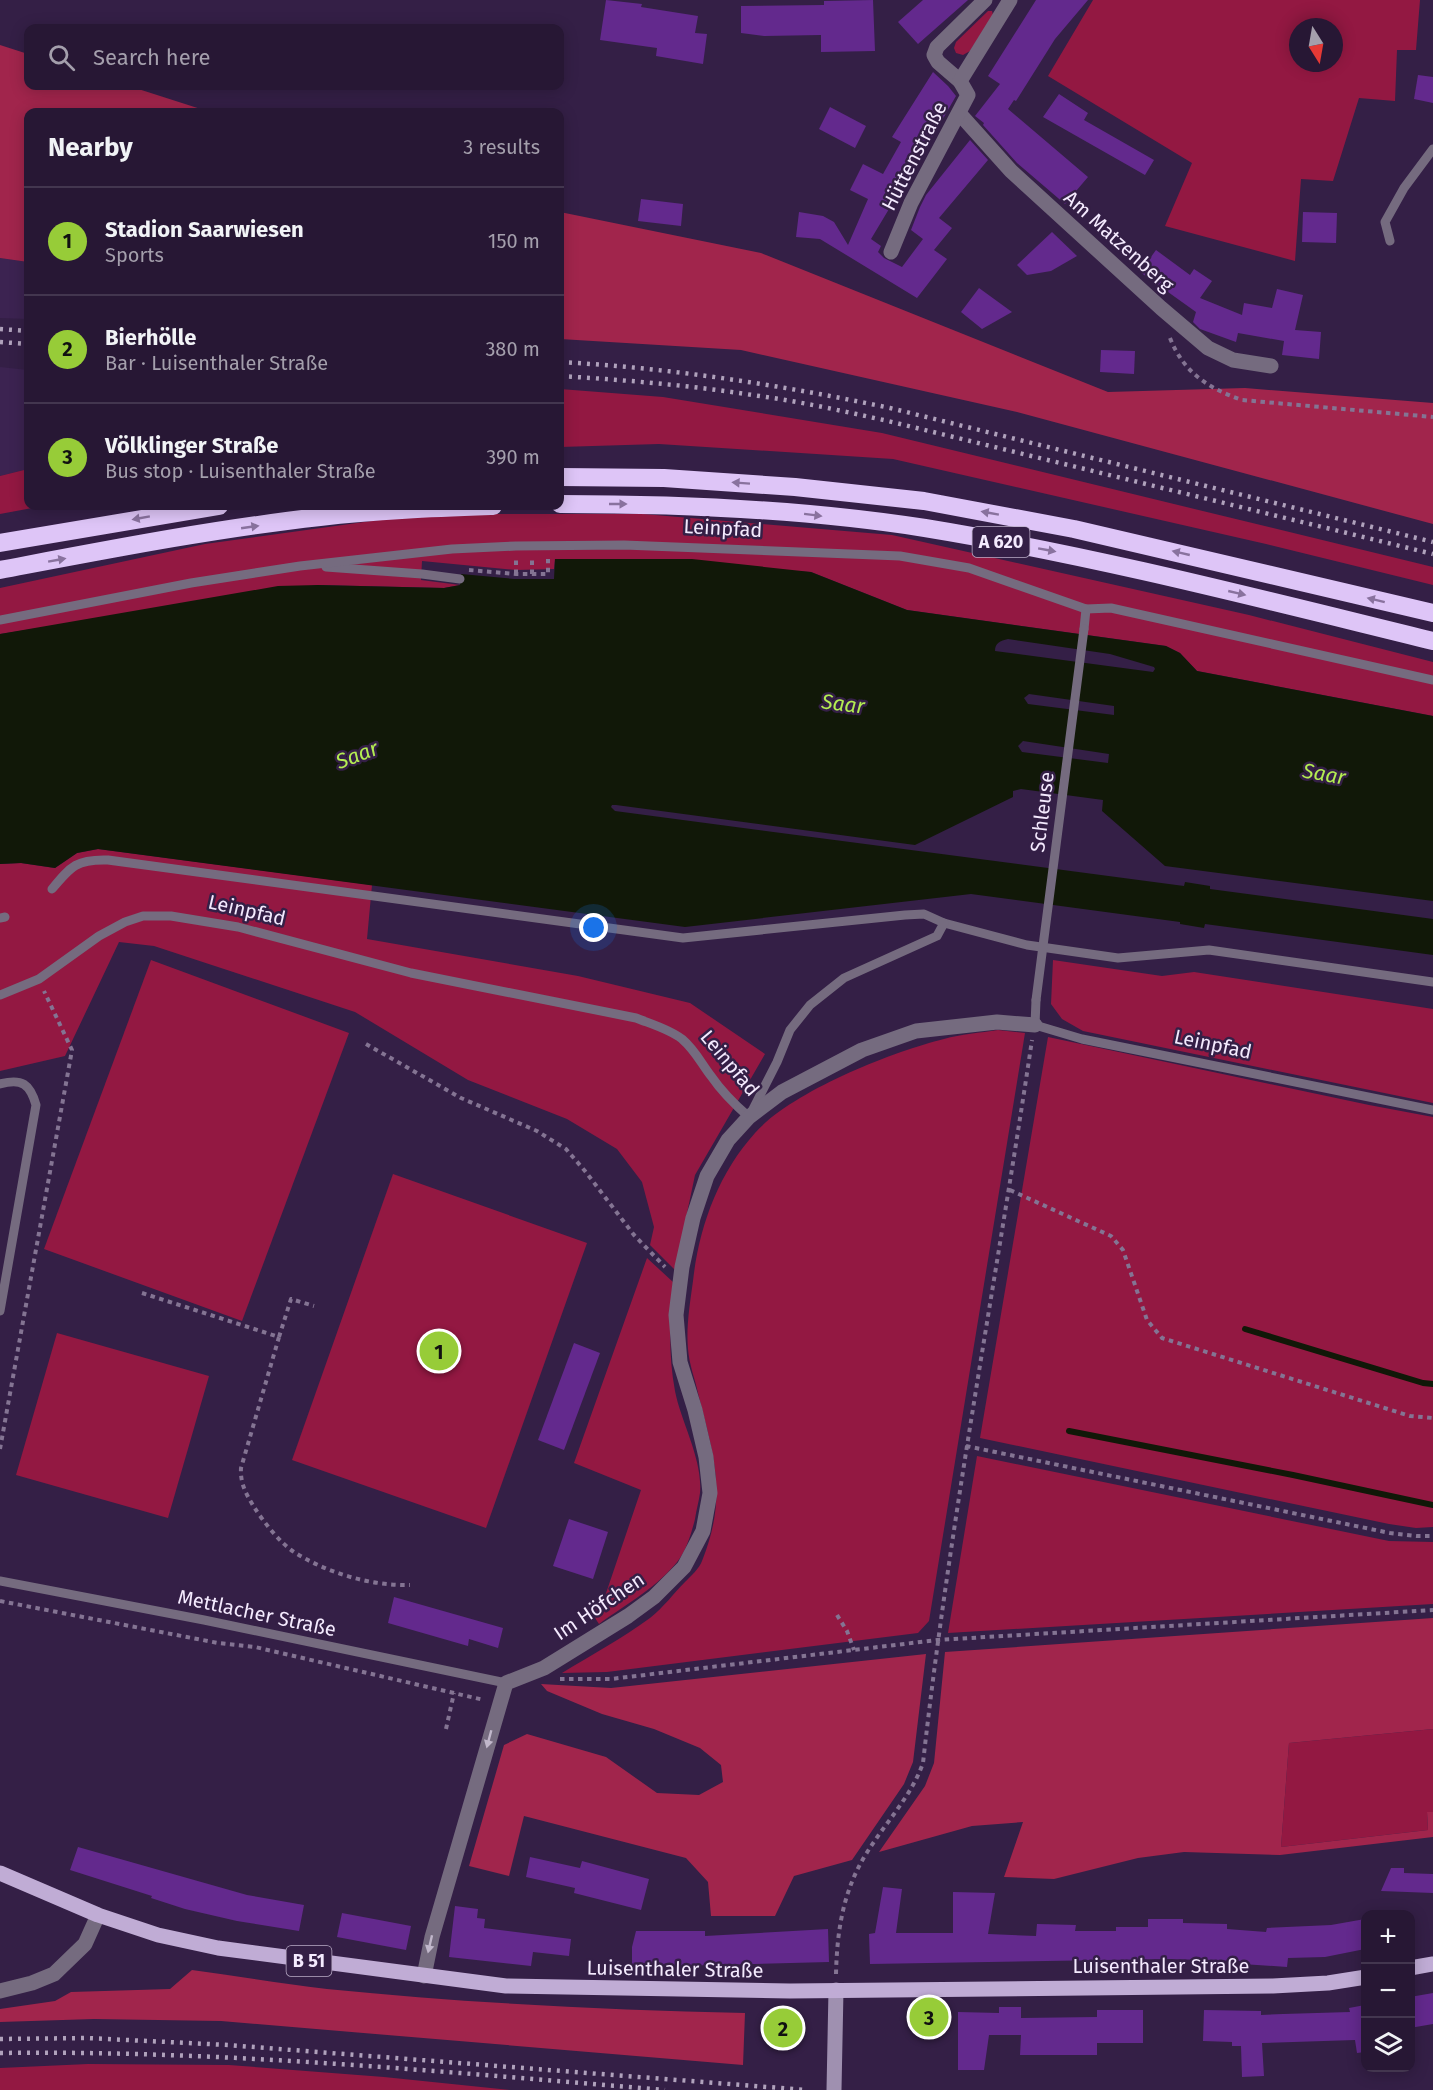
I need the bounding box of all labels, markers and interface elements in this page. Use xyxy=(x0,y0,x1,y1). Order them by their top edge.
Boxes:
north arrow xyxy=(1289,18,1343,72)
search box xyxy=(24,24,564,90)
icon: search xyxy=(45,41,78,74)
text: Search here xyxy=(93,44,211,71)
street label: Hüttenstraße xyxy=(876,97,952,215)
text: Nearby xyxy=(48,132,133,163)
text: 3 results xyxy=(463,135,540,159)
street label: Am Matzenberg xyxy=(1059,185,1179,297)
text: Stadion Saarwiesen xyxy=(105,216,304,243)
text: 1 xyxy=(63,229,72,253)
text: 150 m xyxy=(488,229,540,253)
text: Sports xyxy=(105,243,164,267)
text: Bierhölle xyxy=(105,324,196,351)
text: 2 xyxy=(62,337,73,361)
text: 380 m xyxy=(485,337,540,361)
text: Bar · Luisenthaler Straße xyxy=(105,351,328,375)
text: Völklinger Straße xyxy=(105,432,278,459)
text: 3 xyxy=(62,445,73,469)
text: 390 m xyxy=(486,445,540,469)
text: Bus stop · Luisenthaler Straße xyxy=(105,459,376,483)
one-way arrow xyxy=(731,479,750,488)
one-way arrow xyxy=(608,499,627,509)
one-way arrow xyxy=(980,508,999,517)
one-way arrow xyxy=(803,510,822,520)
one-way arrow xyxy=(131,514,150,523)
street label: Leinpfad xyxy=(683,514,763,542)
one-way arrow xyxy=(240,522,259,531)
road number: A 620 xyxy=(972,527,1030,557)
one-way arrow xyxy=(1038,546,1057,555)
one-way arrow xyxy=(1171,548,1190,557)
one-way arrow xyxy=(48,555,67,564)
one-way arrow xyxy=(1228,589,1246,599)
one-way arrow xyxy=(1367,594,1385,604)
water label: Saar xyxy=(819,688,867,720)
water label: Saar xyxy=(331,735,383,775)
water label: Saar xyxy=(1299,757,1349,791)
street label: Schleuse xyxy=(1025,770,1059,854)
street label: Leinpfad xyxy=(206,889,288,931)
your location xyxy=(579,913,608,942)
street label: Leinpfad xyxy=(1172,1024,1254,1064)
street label: Leinpfad xyxy=(696,1025,764,1101)
pin: 1 xyxy=(420,1328,458,1374)
street label: Im Höfchen xyxy=(549,1567,649,1645)
street label: Mettlacher Straße xyxy=(176,1584,338,1642)
one-way arrow xyxy=(484,1730,493,1748)
map controls xyxy=(1361,1910,1415,2072)
button: + xyxy=(1361,1910,1415,1964)
one-way arrow xyxy=(425,1935,435,1953)
road number: B 51 xyxy=(286,1946,332,1976)
street label: Luisenthaler Straße xyxy=(1073,1954,1249,1978)
street label: Luisenthaler Straße xyxy=(586,1955,764,1983)
button: − xyxy=(1361,1964,1415,2018)
pin: 3 xyxy=(910,1994,948,2040)
pin: 2 xyxy=(764,2006,802,2050)
button: layers xyxy=(1361,2018,1415,2072)

